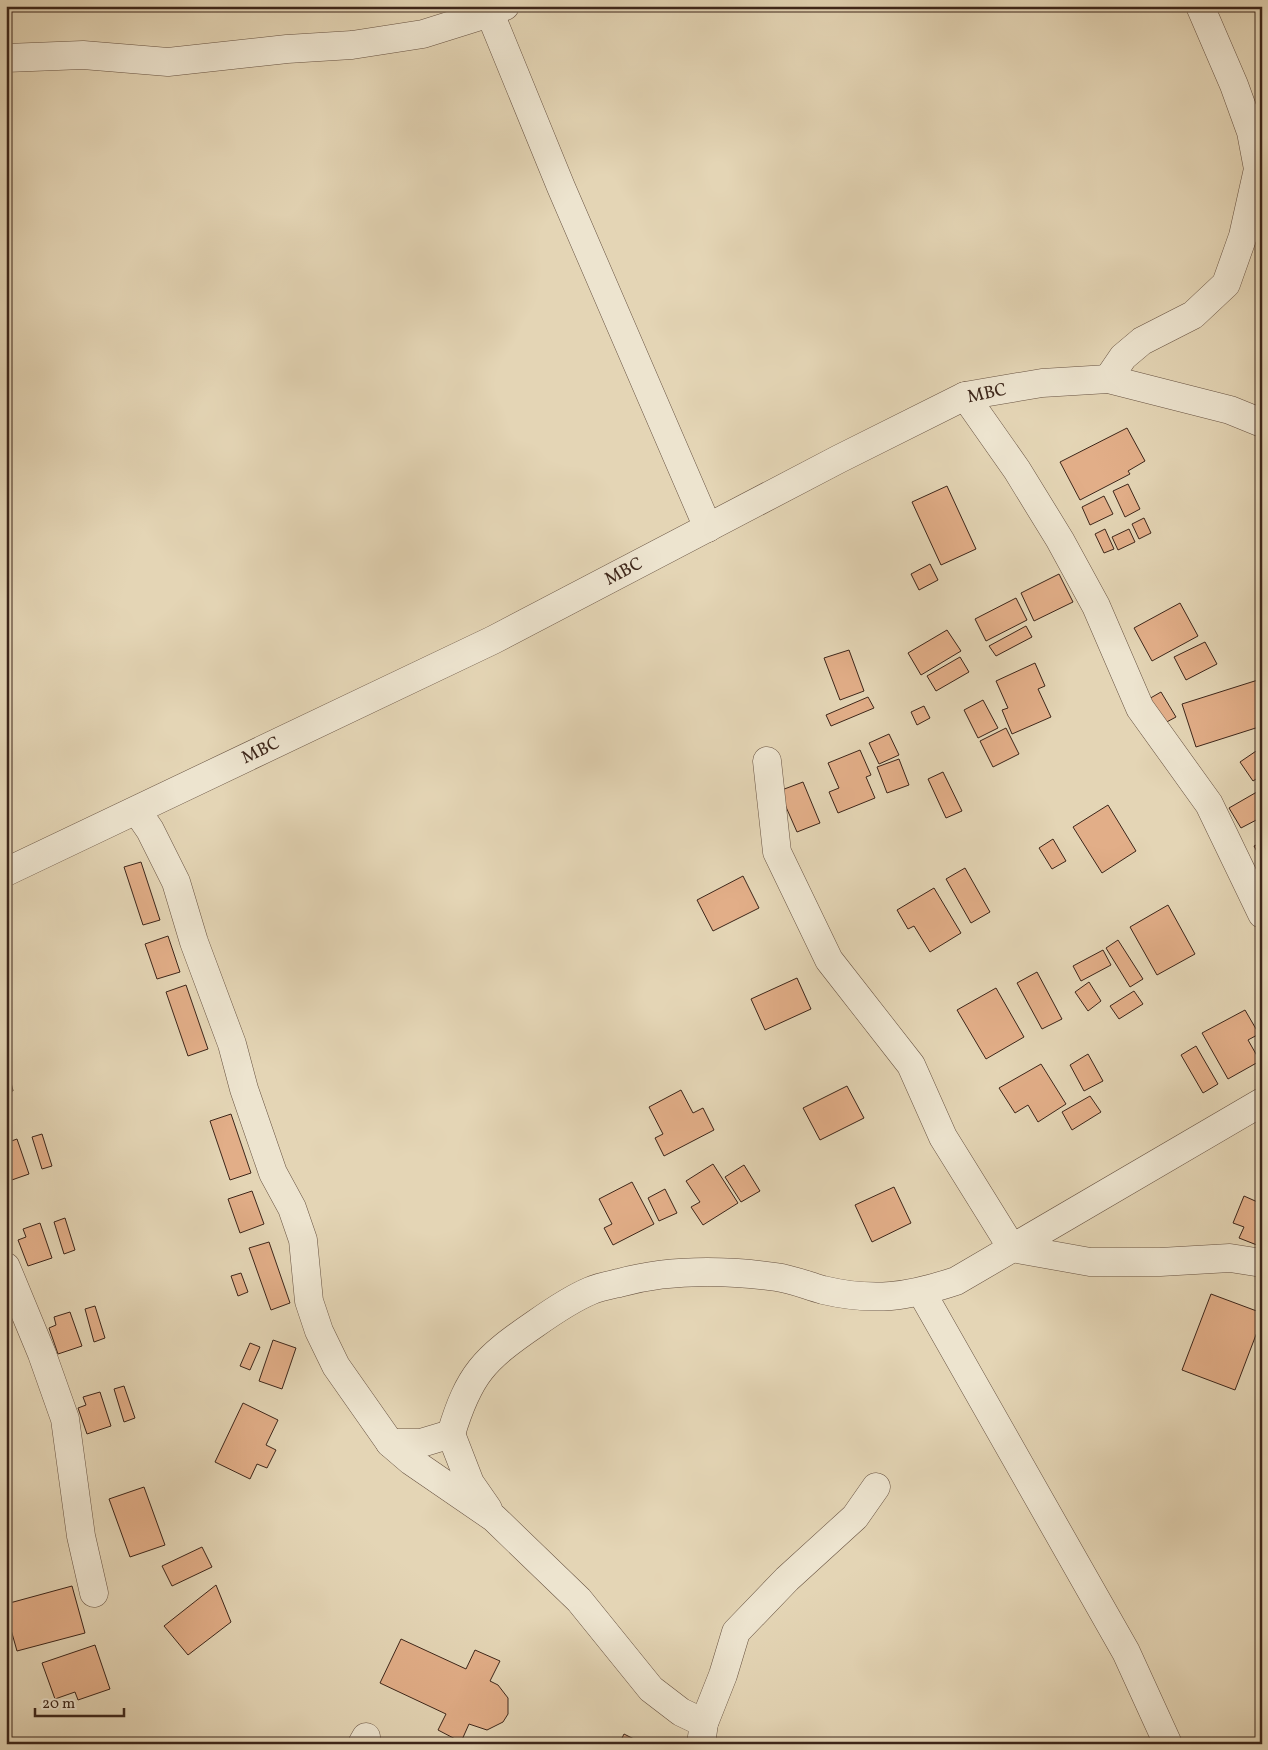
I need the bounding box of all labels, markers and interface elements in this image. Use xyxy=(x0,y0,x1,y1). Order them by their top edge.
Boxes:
street label: MBC xyxy=(965,378,1009,410)
street label: MBC xyxy=(601,552,647,592)
street label: MBC xyxy=(238,731,284,771)
scale bar xyxy=(35,1685,124,1717)
text: 20 m xyxy=(42,1694,75,1715)

